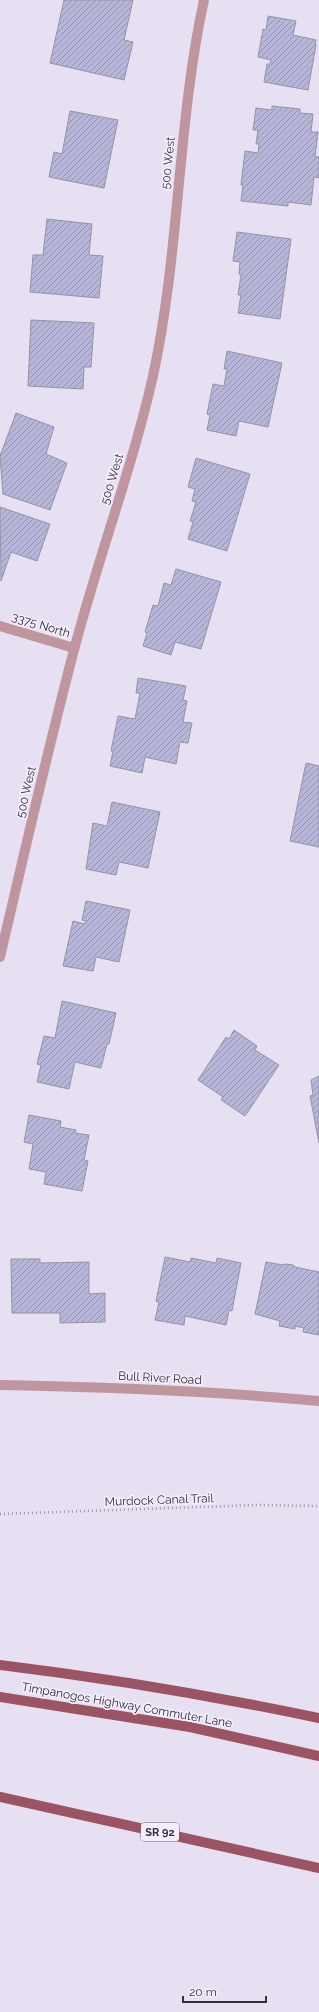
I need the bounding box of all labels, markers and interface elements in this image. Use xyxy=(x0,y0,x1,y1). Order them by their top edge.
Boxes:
street label: 500 West xyxy=(158,136,178,190)
street label: 500 West xyxy=(98,452,126,506)
street label: 3375 North xyxy=(10,610,72,640)
street label: 500 West xyxy=(13,765,39,819)
street label: Bull River Road xyxy=(118,1369,202,1387)
street label: Murdock Canal Trail xyxy=(104,1491,214,1509)
street label: Timpanogos Highway Commuter Lane xyxy=(21,1680,233,1730)
road number: SR 92 xyxy=(141,1823,179,1841)
scale bar xyxy=(183,1978,266,2004)
text: 20 m xyxy=(189,1985,217,1999)

